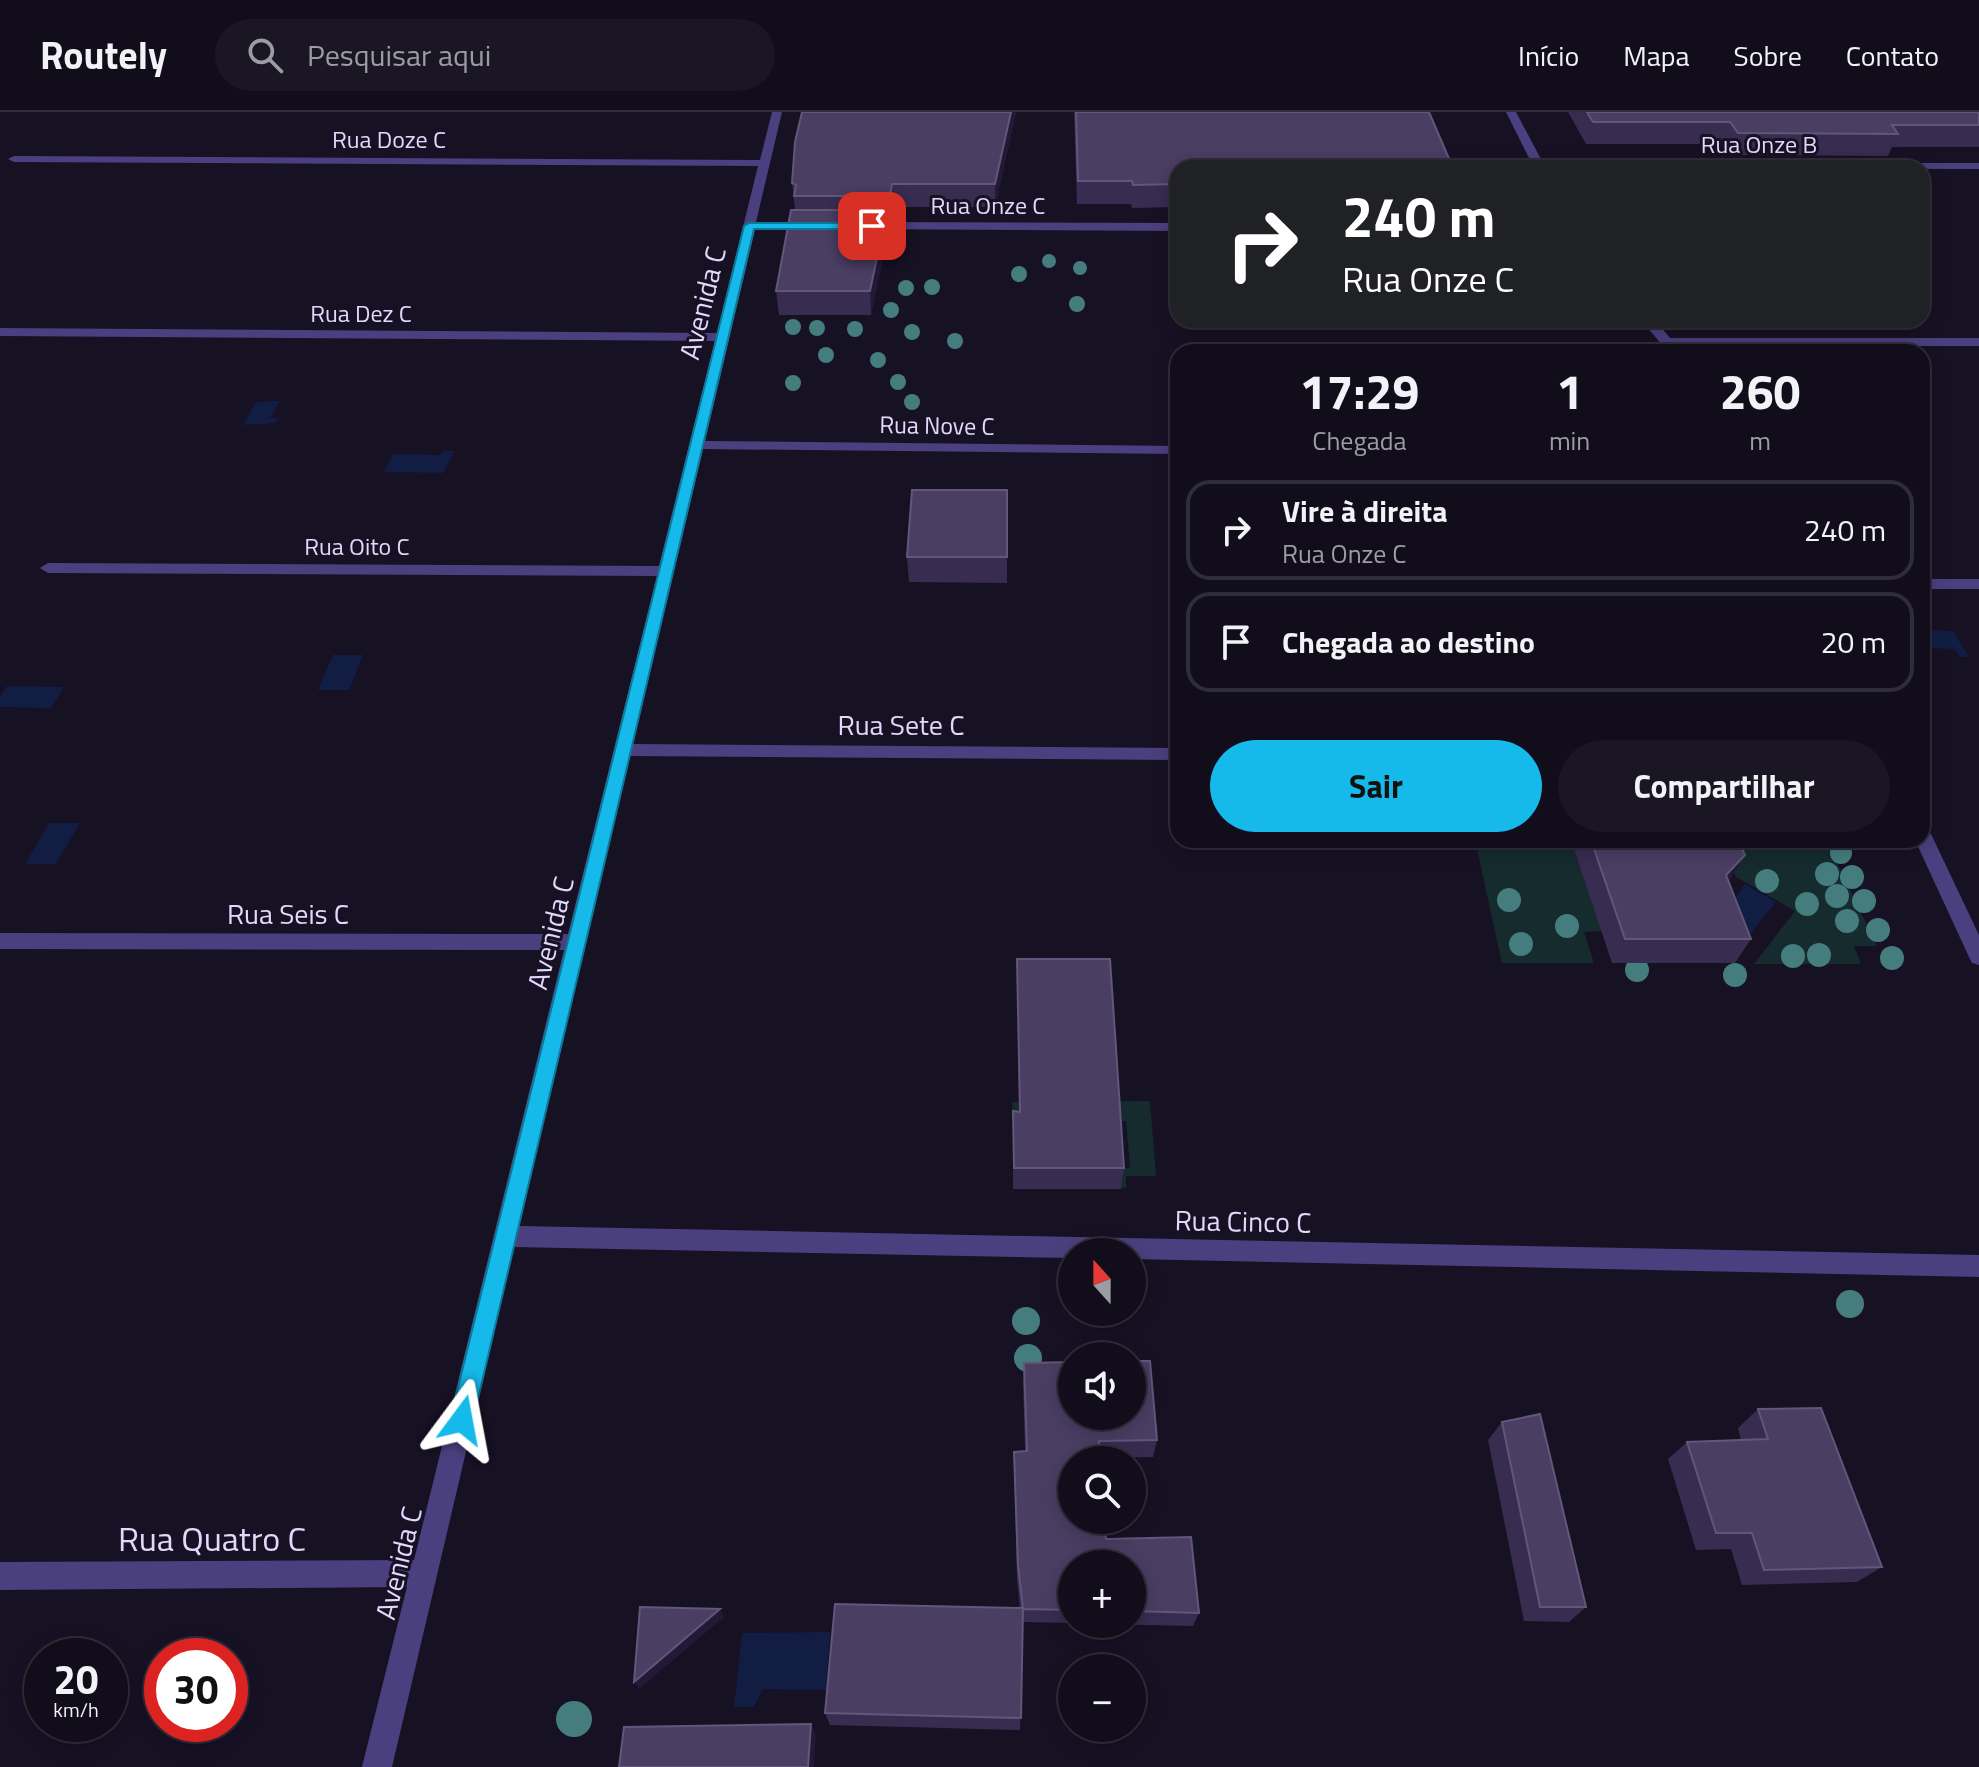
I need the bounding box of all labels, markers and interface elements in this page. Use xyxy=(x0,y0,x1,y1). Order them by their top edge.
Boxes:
search box xyxy=(215,19,775,91)
text: Routely xyxy=(40,26,167,84)
text: Pesquisar aqui xyxy=(307,32,491,78)
icon: search xyxy=(243,33,287,77)
text: Início xyxy=(1518,34,1579,77)
text: Mapa xyxy=(1623,34,1690,77)
text: Sobre xyxy=(1734,34,1802,77)
text: Contato xyxy=(1846,34,1939,77)
street label: Rua Doze C xyxy=(332,121,446,157)
street label: Rua Onze B xyxy=(1701,126,1817,162)
text: 240 m xyxy=(1342,174,1495,259)
street label: Rua Onze C xyxy=(931,187,1045,223)
pin xyxy=(838,192,906,260)
icon: right xyxy=(1210,192,1314,296)
icon: arrive xyxy=(850,204,894,248)
street label: Avenida C xyxy=(667,242,737,364)
text: Rua Onze C xyxy=(1342,251,1514,306)
street label: Rua Dez C xyxy=(310,295,412,331)
text: 17:29 xyxy=(1300,355,1419,428)
text: 1 xyxy=(1556,355,1583,428)
text: 260 xyxy=(1720,355,1800,428)
street label: Rua Nove C xyxy=(879,406,995,444)
text: Chegada xyxy=(1312,421,1407,460)
text: min xyxy=(1549,421,1590,460)
text: m xyxy=(1749,421,1771,460)
text: Vire à direita xyxy=(1282,488,1447,534)
text: 240 m xyxy=(1804,507,1886,553)
icon: right xyxy=(1214,508,1258,552)
street label: Rua Oito C xyxy=(304,528,410,564)
text: Rua Onze C xyxy=(1282,534,1406,573)
text: Chegada ao destino xyxy=(1282,619,1535,665)
text: 20 m xyxy=(1821,619,1886,665)
icon: arrive xyxy=(1214,620,1258,664)
street label: Rua Sete C xyxy=(838,703,964,746)
button: Sair xyxy=(1210,740,1542,832)
button: Compartilhar xyxy=(1558,740,1890,832)
street label: Avenida C xyxy=(515,872,585,994)
street label: Rua Seis C xyxy=(227,892,349,935)
street label: Rua Cinco C xyxy=(1174,1198,1312,1244)
north arrow xyxy=(1058,1238,1146,1326)
map controls xyxy=(1058,1238,1146,1742)
button: sound xyxy=(1058,1342,1146,1430)
position arrow xyxy=(420,1378,504,1462)
button: search xyxy=(1058,1446,1146,1534)
street label: Avenida C xyxy=(363,1502,433,1624)
street label: Rua Quatro C xyxy=(118,1512,306,1564)
button: + xyxy=(1058,1550,1146,1638)
speed limit sign: 30 xyxy=(144,1638,248,1742)
text: 20 xyxy=(54,1649,98,1710)
button: − xyxy=(1058,1654,1146,1742)
text: km/h xyxy=(53,1694,99,1725)

